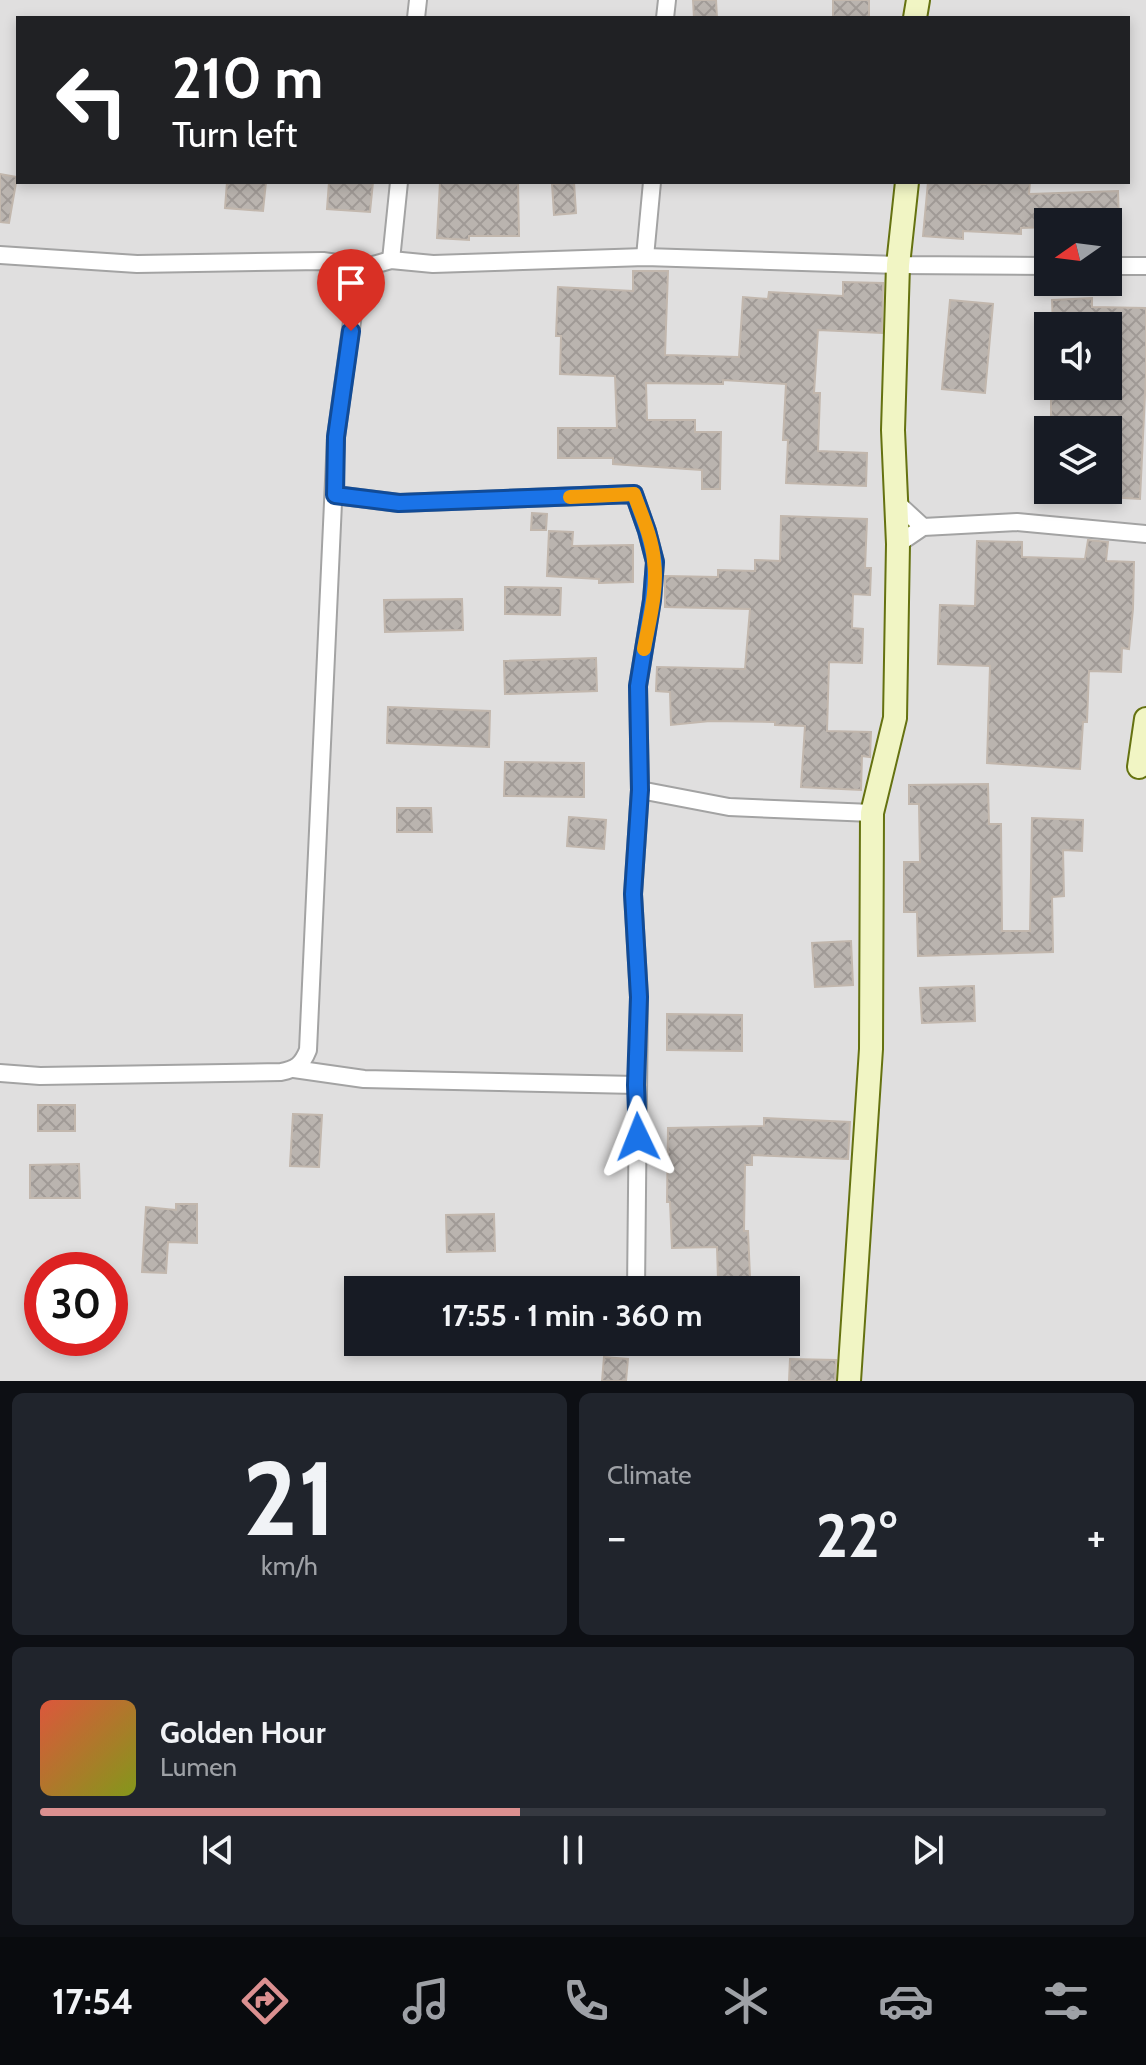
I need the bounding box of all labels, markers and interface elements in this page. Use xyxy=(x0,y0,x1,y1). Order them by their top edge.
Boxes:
text: 210 m xyxy=(172,44,323,112)
icon: left xyxy=(40,48,144,152)
text: Turn left xyxy=(172,112,297,156)
north arrow xyxy=(1034,208,1122,296)
map controls xyxy=(1034,208,1122,504)
pin xyxy=(317,249,385,331)
icon: arrive xyxy=(329,261,373,305)
button: sound xyxy=(1034,312,1122,400)
button: layers xyxy=(1034,416,1122,504)
position arrow xyxy=(596,1095,680,1179)
speed limit sign: 30 xyxy=(24,1252,128,1356)
text: 17:55 · 1 min · 360 m xyxy=(442,1297,702,1334)
text: 21 xyxy=(243,1435,336,1561)
text: Climate xyxy=(607,1459,692,1491)
text: 22° xyxy=(816,1499,897,1572)
text: − xyxy=(607,1510,626,1563)
text: + xyxy=(1087,1510,1106,1563)
text: km/h xyxy=(261,1550,318,1582)
text: Golden Hour xyxy=(160,1714,326,1751)
text: Lumen xyxy=(160,1751,237,1783)
icon: previous xyxy=(196,1828,240,1872)
icon: pause xyxy=(551,1828,595,1872)
icon: next xyxy=(906,1828,950,1872)
icon: directions xyxy=(237,1973,293,2029)
icon: music xyxy=(398,1973,454,2029)
icon: phone xyxy=(558,1973,614,2029)
icon: climate xyxy=(718,1973,774,2029)
icon: car xyxy=(878,1973,934,2029)
icon: filters xyxy=(1038,1973,1094,2029)
text: 17:54 xyxy=(52,1979,133,2023)

